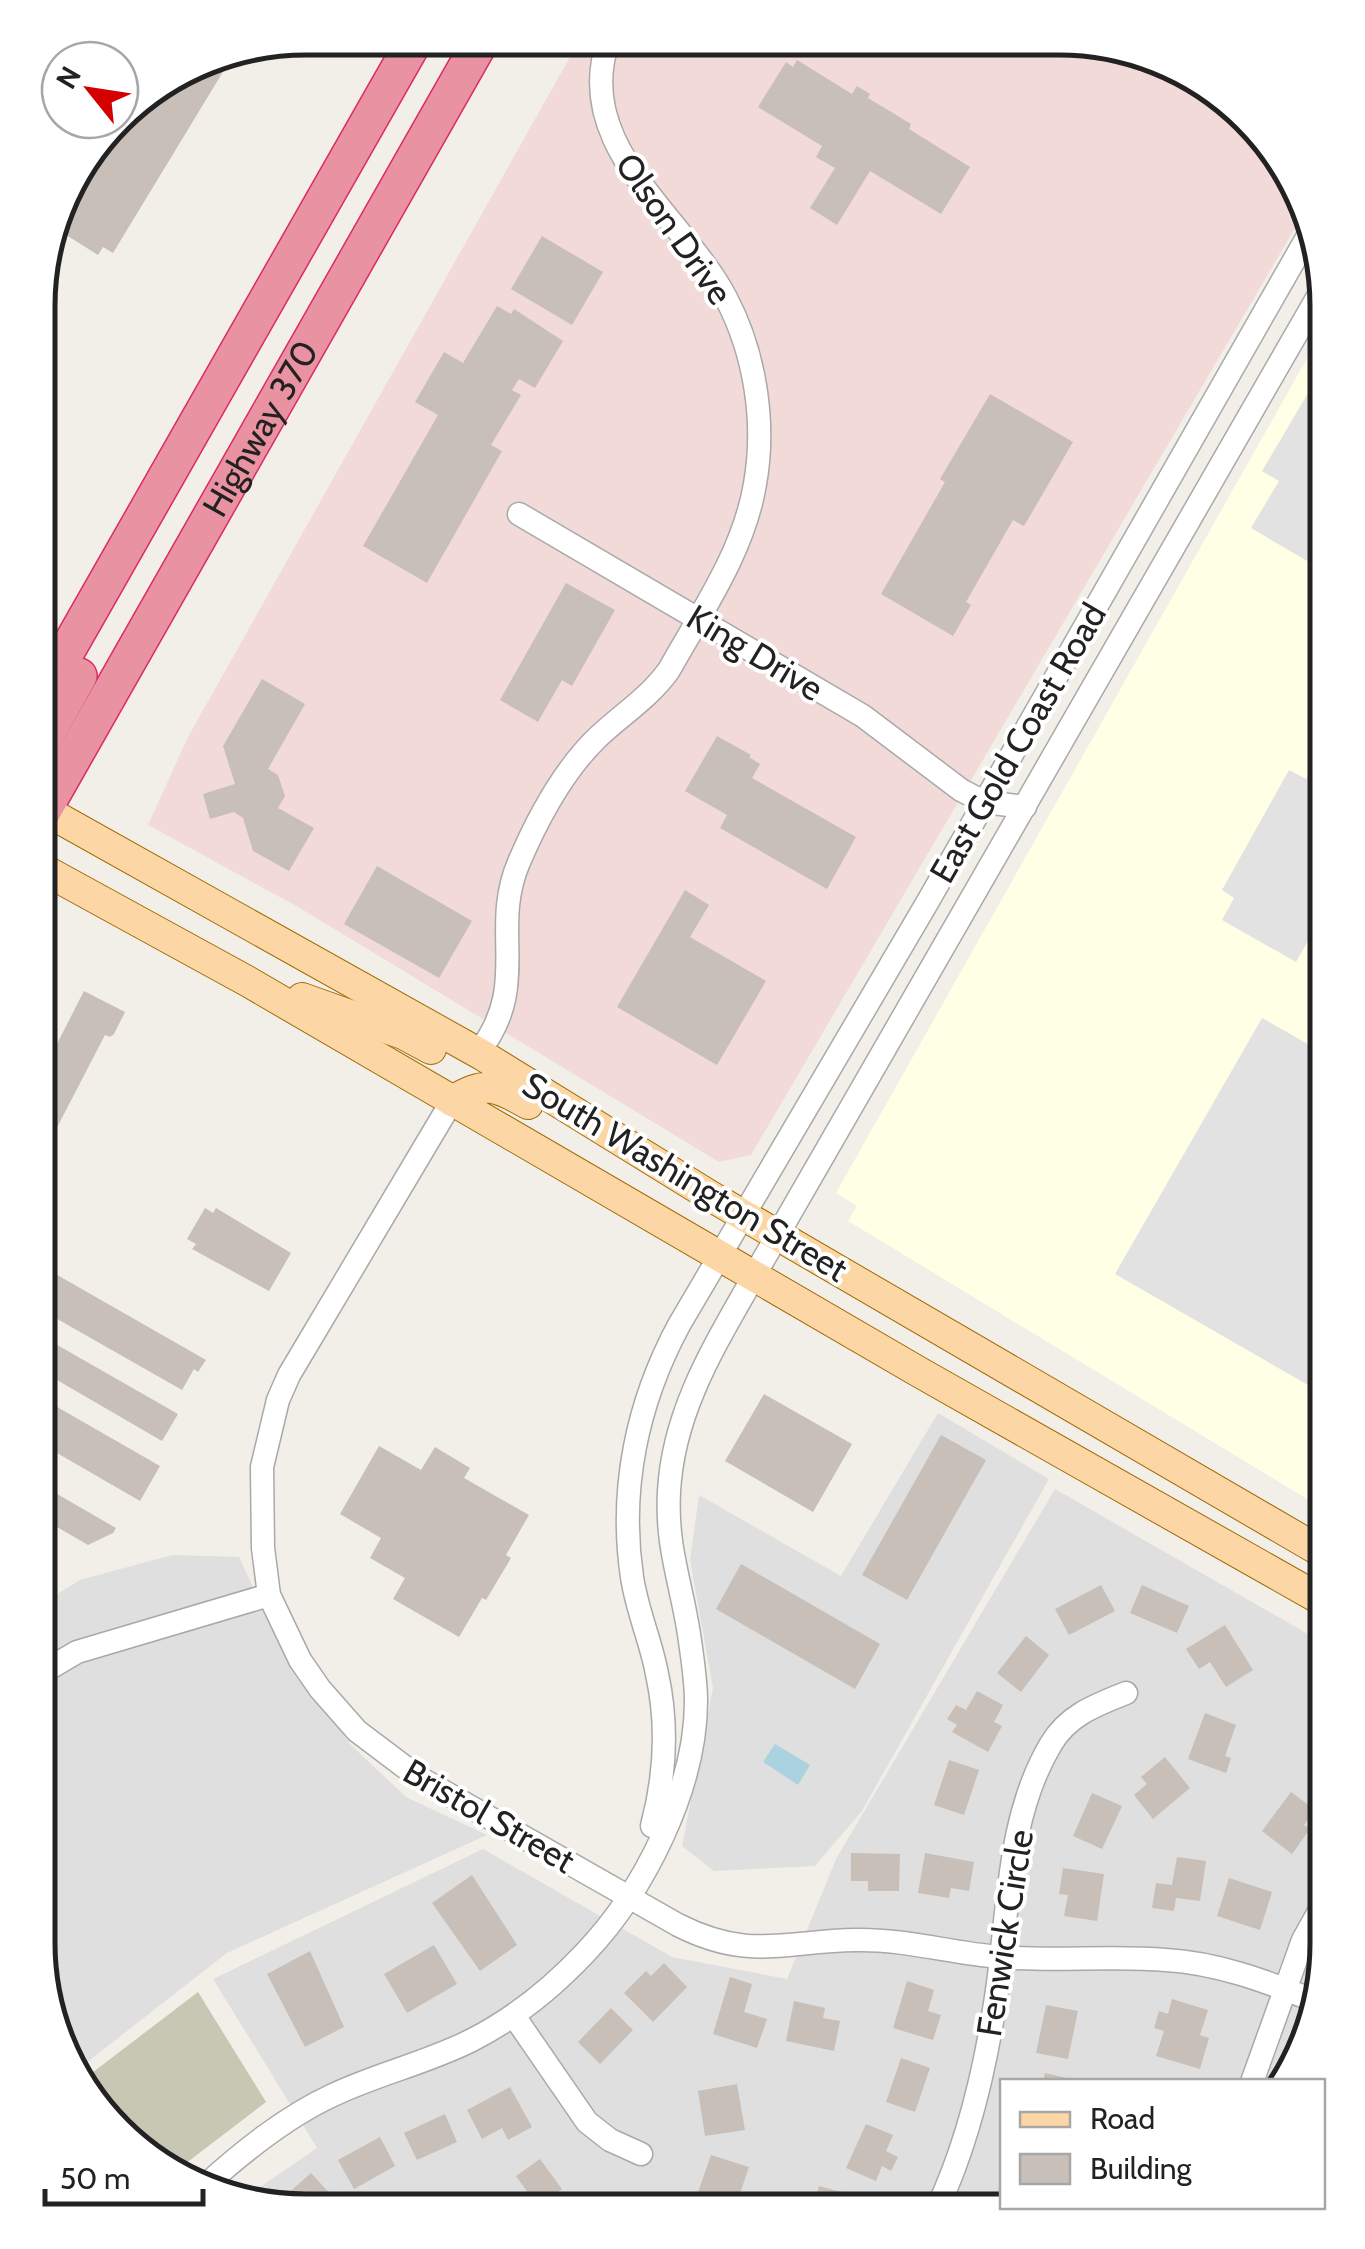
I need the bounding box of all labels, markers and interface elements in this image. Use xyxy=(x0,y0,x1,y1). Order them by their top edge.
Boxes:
north arrow xyxy=(40,40,140,140)
text: N xyxy=(49,60,88,95)
street label: Olson Drive xyxy=(607,145,742,313)
street label: Highway 370 xyxy=(193,333,327,524)
street label: King Drive xyxy=(679,595,831,710)
street label: East Gold Coast Road xyxy=(920,595,1115,890)
street label: South Washington Street xyxy=(515,1063,856,1291)
street label: Bristol Street xyxy=(396,1749,583,1882)
street label: Fenwick Circle xyxy=(967,1826,1042,2039)
legend xyxy=(1000,2079,1325,2209)
text: Road xyxy=(1090,2100,1155,2137)
scale bar xyxy=(45,2144,202,2206)
text: Building xyxy=(1090,2150,1193,2187)
text: 50 m xyxy=(60,2160,130,2197)

